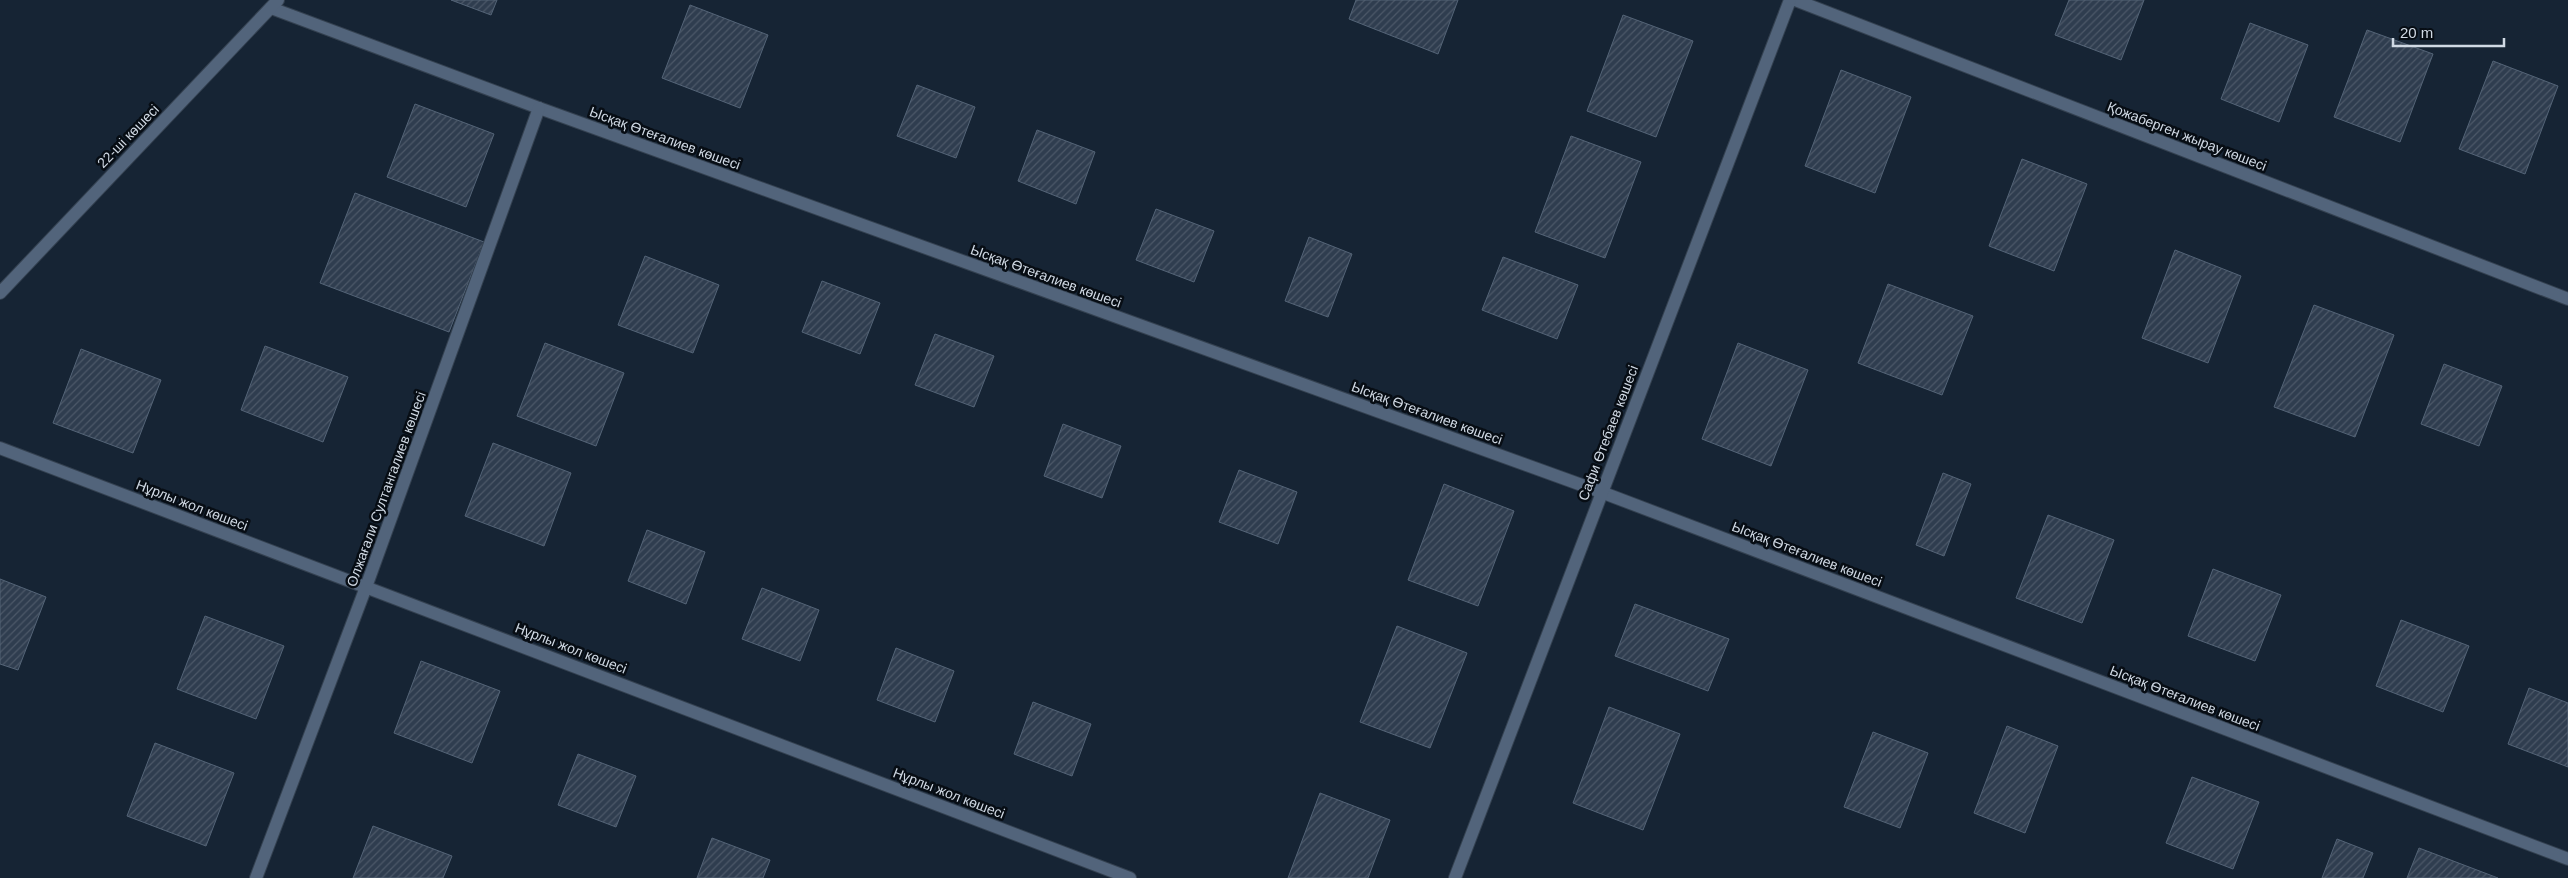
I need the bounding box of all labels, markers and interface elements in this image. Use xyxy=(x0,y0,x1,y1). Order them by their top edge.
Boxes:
scale bar xyxy=(2393,15,2504,47)
text: 20 m xyxy=(2400,24,2433,41)
street label: Қожаберген жырау көшесі xyxy=(2105,98,2269,174)
street label: 22-ші көшесі xyxy=(94,101,162,171)
street label: Ысқақ Өтеғалиев көшесі xyxy=(587,103,743,173)
street label: Ысқақ Өтеғалиев көшесі xyxy=(968,241,1124,311)
street label: Сафи Өтебаев көшесі xyxy=(1575,363,1641,503)
street label: Ысқақ Өтеғалиев көшесі xyxy=(1349,378,1505,448)
street label: Олжағали Султангалиев көшесі xyxy=(343,389,429,589)
street label: Нұрлы жол көшесі xyxy=(134,476,250,534)
street label: Ысқақ Өтеғалиев көшесі xyxy=(1730,518,1884,590)
street label: Нұрлы жол көшесі xyxy=(513,619,629,677)
street label: Ысқақ Өтеғалиев көшесі xyxy=(2108,662,2262,734)
street label: Нұрлы жол көшесі xyxy=(891,764,1007,822)

